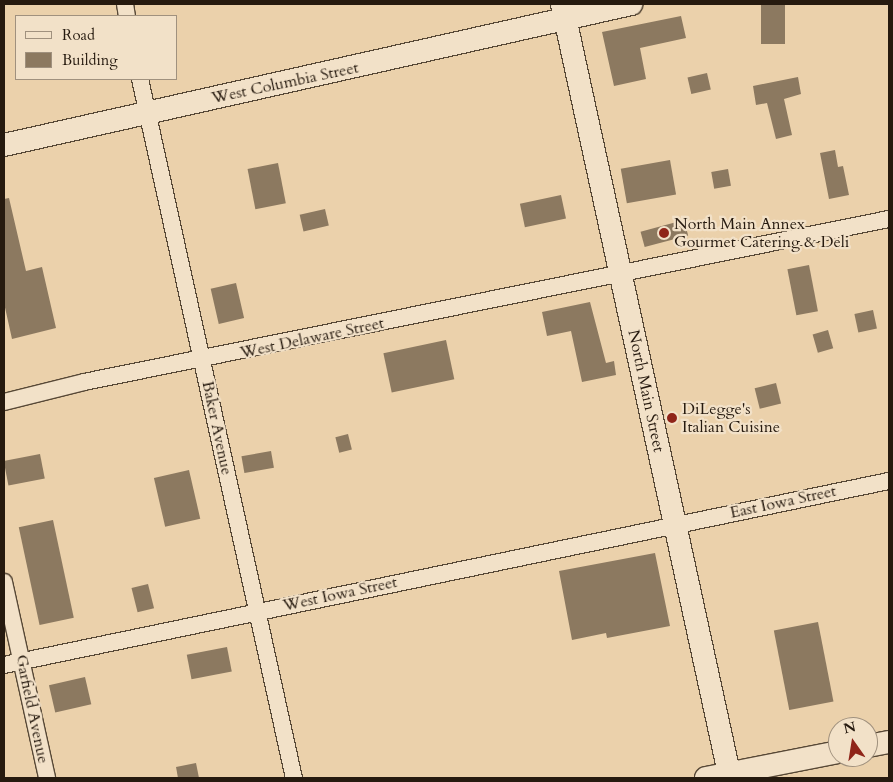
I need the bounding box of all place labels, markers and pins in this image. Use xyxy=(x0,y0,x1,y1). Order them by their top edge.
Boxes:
place label: North Main Annex Gourmet Catering & Deli xyxy=(674,214,849,252)
marker: North Main Annex Gourmet Catering & Deli xyxy=(658,227,670,239)
place label: DiLegge's Italian Cuisine xyxy=(682,399,780,437)
marker: DiLegge's Italian Cuisine xyxy=(666,412,678,424)

